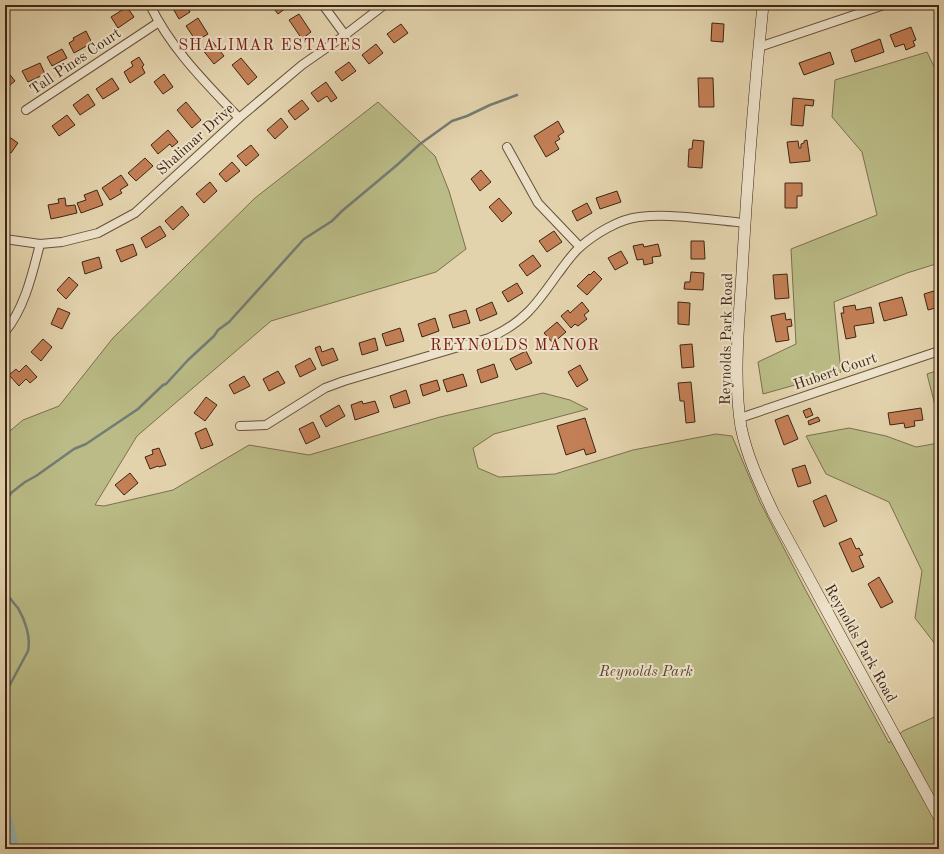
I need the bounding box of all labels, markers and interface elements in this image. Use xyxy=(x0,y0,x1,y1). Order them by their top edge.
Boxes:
street label: Tall Pines Court xyxy=(27,26,124,98)
district label: SHALIMAR ESTATES xyxy=(178,38,362,54)
street label: Shalimar Drive xyxy=(154,101,238,179)
street label: Reynolds Park Road xyxy=(719,273,736,405)
district label: REYNOLDS MANOR xyxy=(430,338,600,354)
street label: Hubert Court xyxy=(792,351,879,394)
street label: Reynolds Park Road xyxy=(821,582,898,705)
park label: Reynolds Park xyxy=(598,665,693,680)

